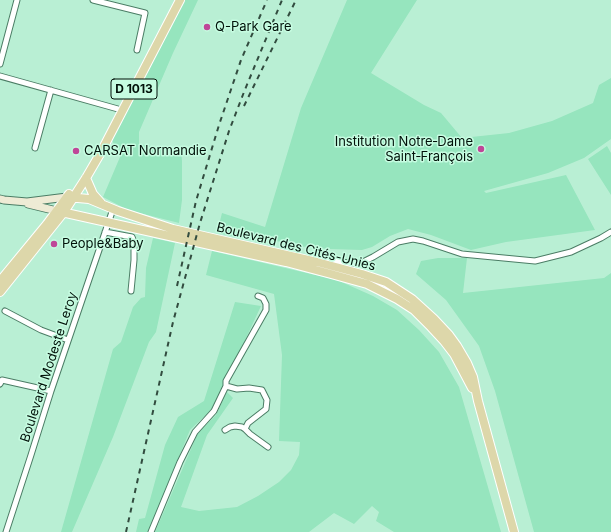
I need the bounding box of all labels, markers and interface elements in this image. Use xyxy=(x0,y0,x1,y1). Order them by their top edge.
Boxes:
place label: Q-Park Gare xyxy=(215,19,292,35)
marker: Q-Park Gare xyxy=(202,22,212,32)
road number: D 1013 xyxy=(111,79,157,99)
place label: Institution Notre‐Dame Saint‐François xyxy=(335,134,473,165)
place label: CARSAT Normandie xyxy=(84,143,207,159)
marker: Institution Notre‐Dame Saint‐François xyxy=(476,144,486,154)
marker: CARSAT Normandie xyxy=(71,146,81,156)
street label: Boulevard des Cités-Unies xyxy=(215,220,377,274)
place label: People&Baby xyxy=(62,236,143,252)
marker: People&Baby xyxy=(49,239,59,249)
street label: Boulevard Modeste Leroy xyxy=(17,290,81,444)

